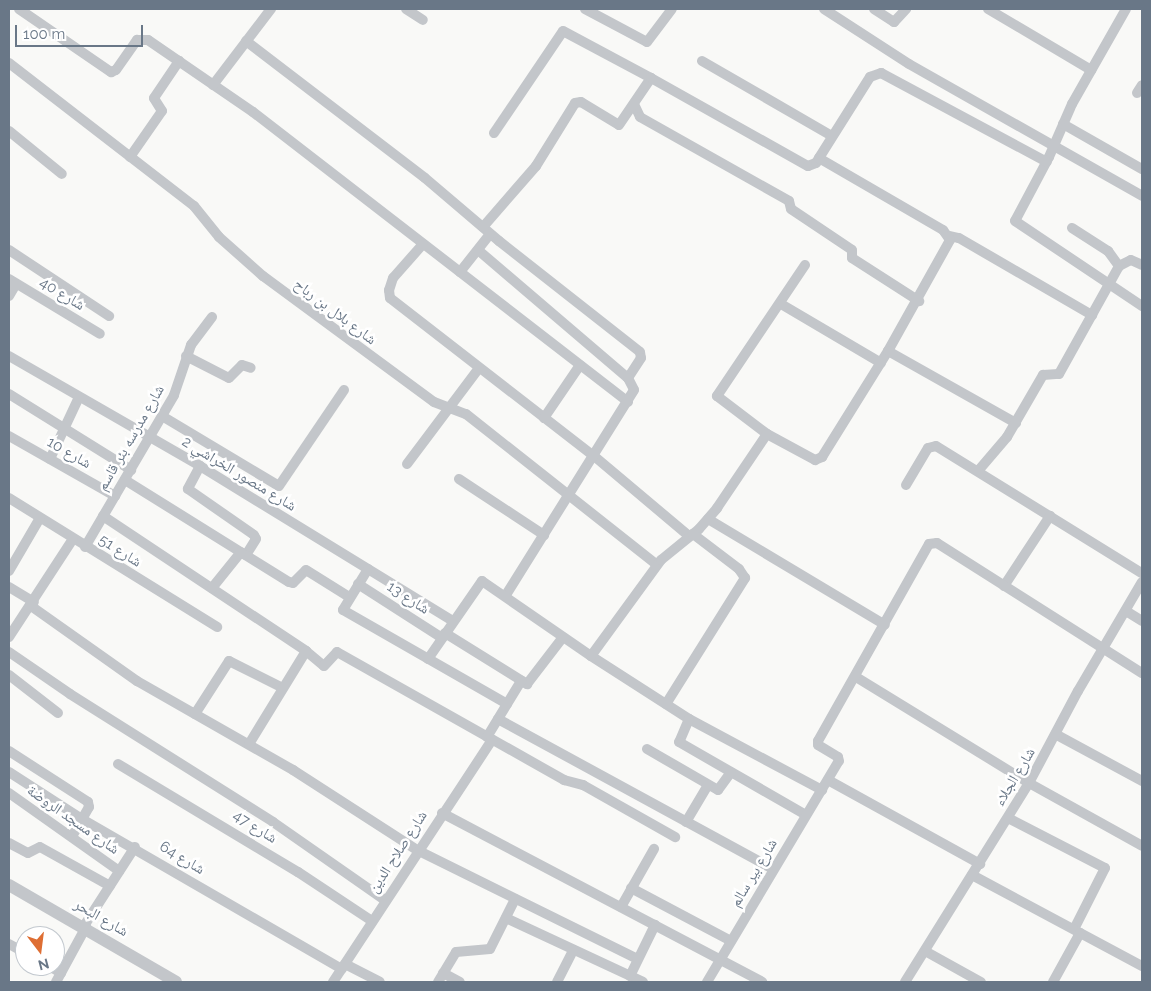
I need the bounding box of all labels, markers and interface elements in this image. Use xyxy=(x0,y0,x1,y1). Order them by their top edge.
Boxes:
scale bar xyxy=(18,15,145,47)
text: 100 m xyxy=(23,25,65,43)
street label: شارع 40 xyxy=(36,273,88,315)
street label: شارع بلال بن رباح xyxy=(290,275,380,349)
street label: شارع مدرسه بئر قاسم xyxy=(93,382,169,494)
street label: شارع 10 xyxy=(44,433,94,473)
street label: شارع منصور الخراشي 2 xyxy=(179,433,299,515)
street label: شارع 51 xyxy=(95,531,145,571)
street label: شارع 13 xyxy=(383,578,433,618)
street label: شارع الجلاء xyxy=(991,745,1039,809)
street label: شارع مسجد الروضة xyxy=(23,782,123,858)
street label: شارع 47 xyxy=(230,807,280,847)
street label: شارع صلاح الدين xyxy=(365,808,431,896)
street label: شارع بير سالم xyxy=(727,836,781,910)
street label: شارع 64 xyxy=(156,838,208,878)
street label: شارع البحر xyxy=(71,895,131,941)
north arrow xyxy=(15,926,65,976)
text: N xyxy=(36,955,51,974)

